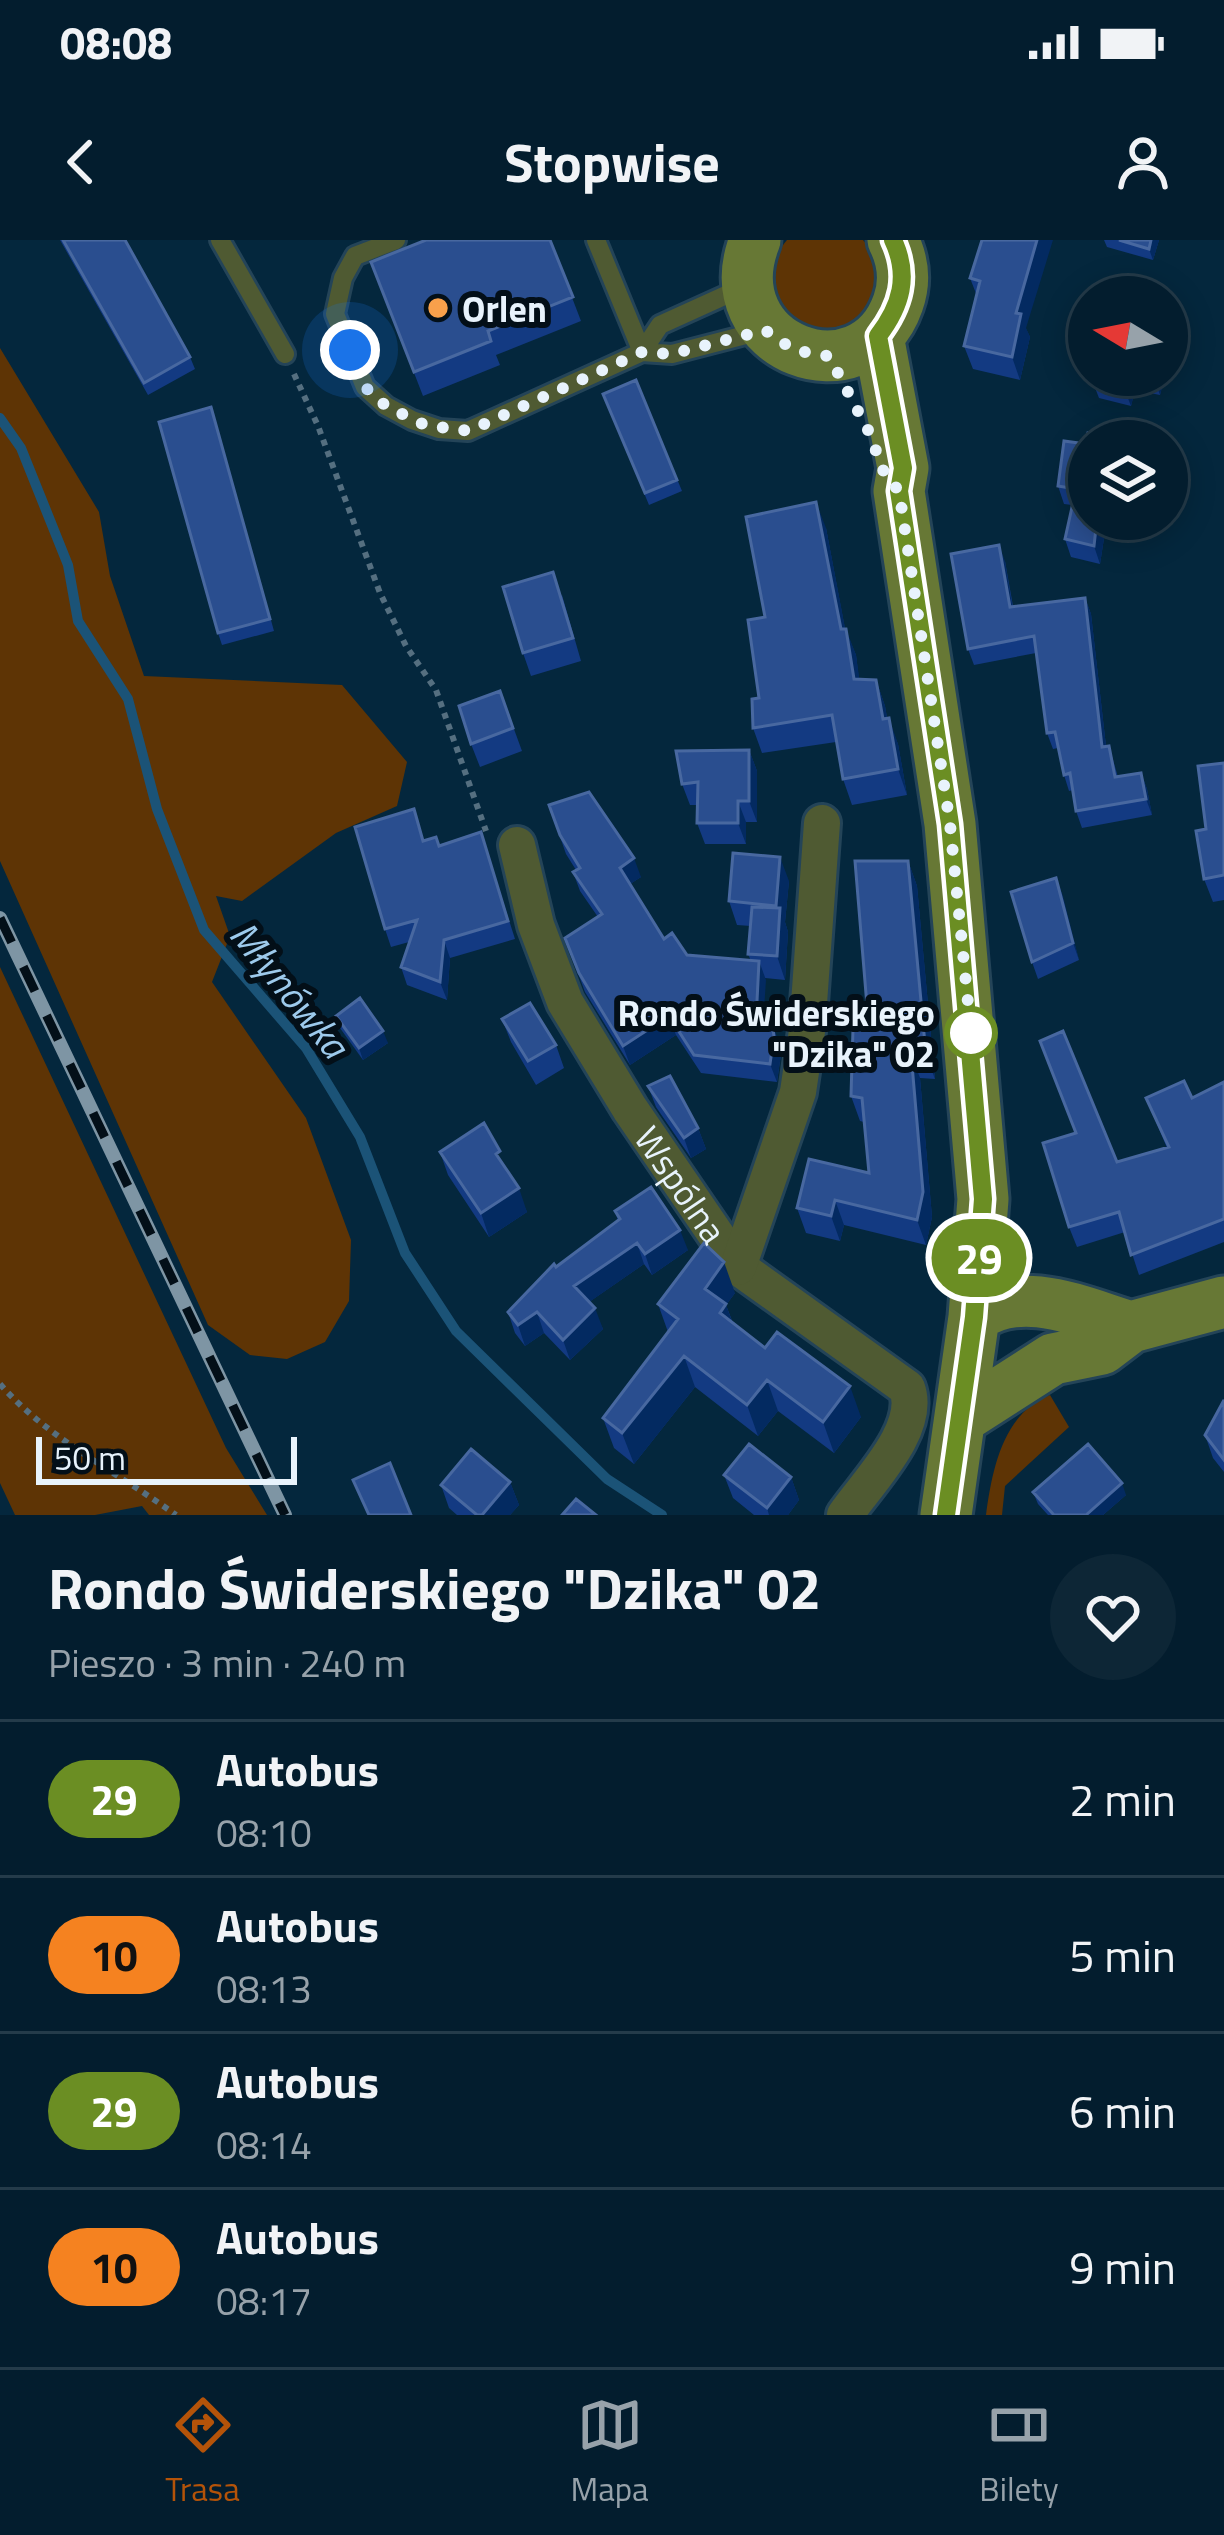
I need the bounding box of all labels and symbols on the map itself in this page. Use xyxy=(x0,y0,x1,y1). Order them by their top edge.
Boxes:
north arrow xyxy=(1068,276,1188,396)
place label: Orlen xyxy=(462,281,547,336)
marker: Orlen xyxy=(425,295,451,321)
your location xyxy=(320,320,380,380)
water label: Młynówka xyxy=(216,908,365,1072)
place label: Rondo Świderskiego "Dzika" 02 xyxy=(618,985,935,1081)
marker: Rondo Świderskiego "Dzika" 02 xyxy=(946,1008,996,1058)
street label: Wspólna xyxy=(622,1114,741,1254)
line badge: 29 xyxy=(925,1219,1033,1297)
scale bar xyxy=(36,1431,297,1484)

